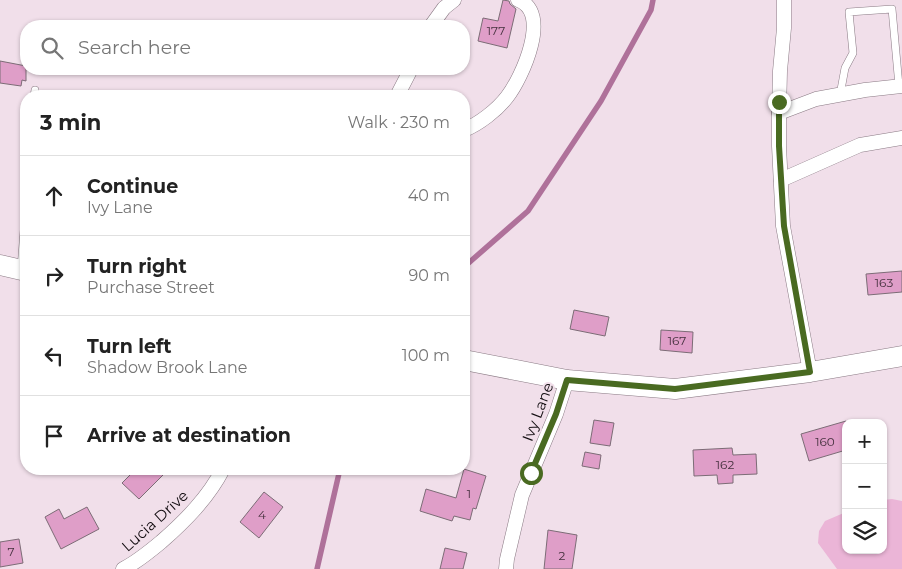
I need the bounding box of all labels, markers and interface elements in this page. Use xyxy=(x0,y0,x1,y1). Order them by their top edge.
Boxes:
search box xyxy=(20,20,470,75)
house number: 177 xyxy=(487,23,505,38)
icon: search xyxy=(38,34,66,62)
text: Search here xyxy=(78,36,191,59)
route end xyxy=(768,91,791,114)
text: 3 min xyxy=(40,110,101,135)
text: Walk · 230 m xyxy=(348,113,450,132)
text: Continue xyxy=(87,175,178,198)
icon: ahead xyxy=(40,182,68,210)
text: 40 m xyxy=(408,186,450,205)
text: Ivy Lane xyxy=(87,198,153,217)
text: Turn right xyxy=(87,255,187,278)
icon: right xyxy=(40,262,68,290)
text: 90 m xyxy=(408,266,450,285)
house number: 163 xyxy=(875,275,893,290)
text: Purchase Street xyxy=(87,278,215,297)
house number: 167 xyxy=(668,333,686,348)
text: Turn left xyxy=(87,335,172,358)
icon: left xyxy=(40,342,68,370)
text: 100 m xyxy=(402,346,450,365)
text: Shadow Brook Lane xyxy=(87,358,247,377)
street label: Ivy Lane xyxy=(518,380,557,444)
map controls xyxy=(842,419,887,554)
button: + xyxy=(842,419,887,464)
icon: arrive xyxy=(40,422,68,450)
text: Arrive at destination xyxy=(87,424,291,447)
house number: 160 xyxy=(815,434,835,449)
house number: 162 xyxy=(716,457,734,472)
route start xyxy=(520,462,543,485)
button: − xyxy=(842,464,887,509)
street label: Lucia Drive xyxy=(117,486,192,556)
house number: 1 xyxy=(467,486,471,501)
house number: 4 xyxy=(258,507,266,522)
button: layers xyxy=(842,509,887,554)
house number: 7 xyxy=(7,544,15,559)
house number: 2 xyxy=(559,548,566,563)

